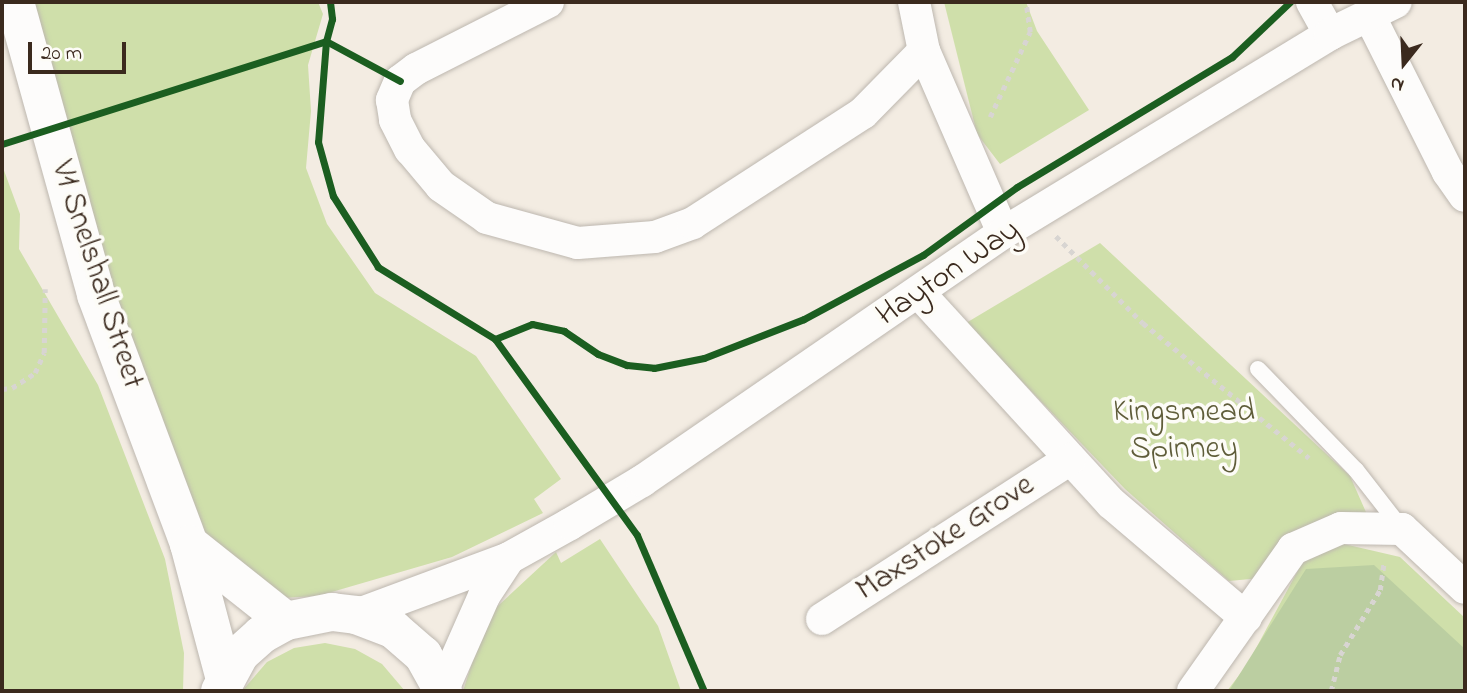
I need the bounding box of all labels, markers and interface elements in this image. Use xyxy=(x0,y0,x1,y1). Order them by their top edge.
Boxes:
scale bar xyxy=(32,28,130,72)
north arrow xyxy=(1369,28,1439,98)
text: 20 m xyxy=(41,39,82,69)
text: N xyxy=(1387,69,1408,98)
street label: V1 Snelshall Street xyxy=(41,156,151,394)
street label: Hayton Way xyxy=(870,212,1028,336)
park label: Kingsmead Spinney xyxy=(1113,395,1255,470)
street label: Maxstoke Grove xyxy=(850,467,1042,611)

